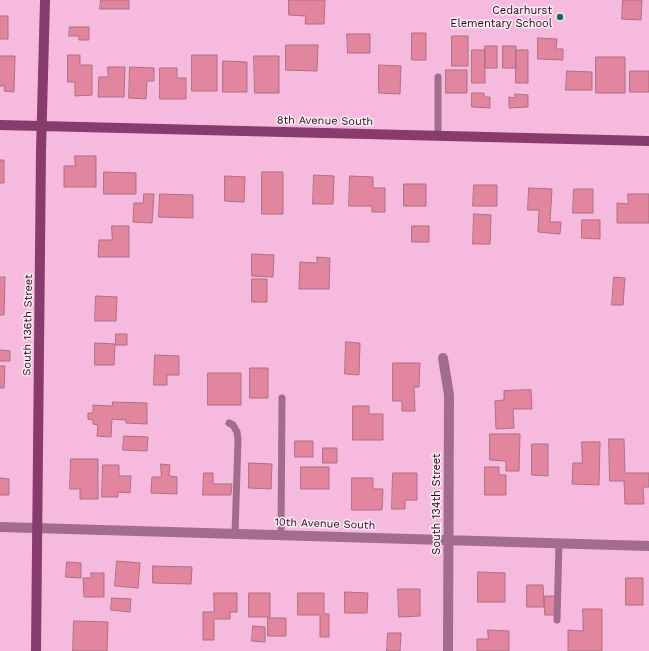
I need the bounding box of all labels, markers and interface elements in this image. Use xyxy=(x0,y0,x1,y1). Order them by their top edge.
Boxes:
place label: Cedarhurst Elementary School xyxy=(450,4,552,30)
marker: Cedarhurst Elementary School xyxy=(555,12,565,22)
street label: 8th Avenue South xyxy=(277,114,373,128)
street label: South 136th Street xyxy=(21,274,35,376)
street label: South 134th Street xyxy=(430,453,444,555)
street label: 10th Avenue South xyxy=(274,516,376,532)

